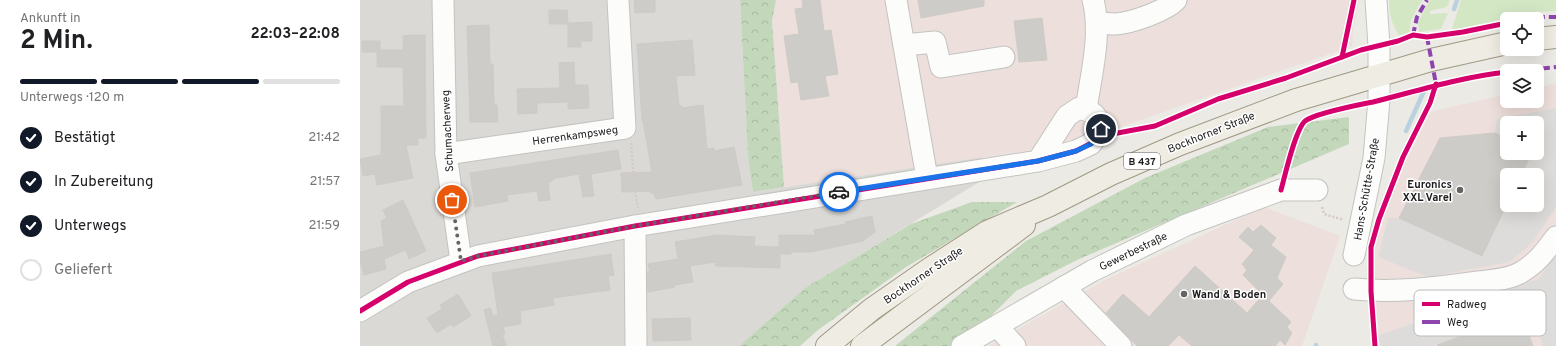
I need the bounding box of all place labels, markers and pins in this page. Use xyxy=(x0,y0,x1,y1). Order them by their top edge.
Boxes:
pin xyxy=(1084,112,1118,146)
place label: Euronics XXL Varel xyxy=(1402,178,1452,205)
pin xyxy=(435,183,469,217)
marker: Euronics XXL Varel xyxy=(1455,185,1465,195)
place label: Wand & Boden xyxy=(1192,288,1266,302)
marker: Wand & Boden xyxy=(1179,289,1189,299)

